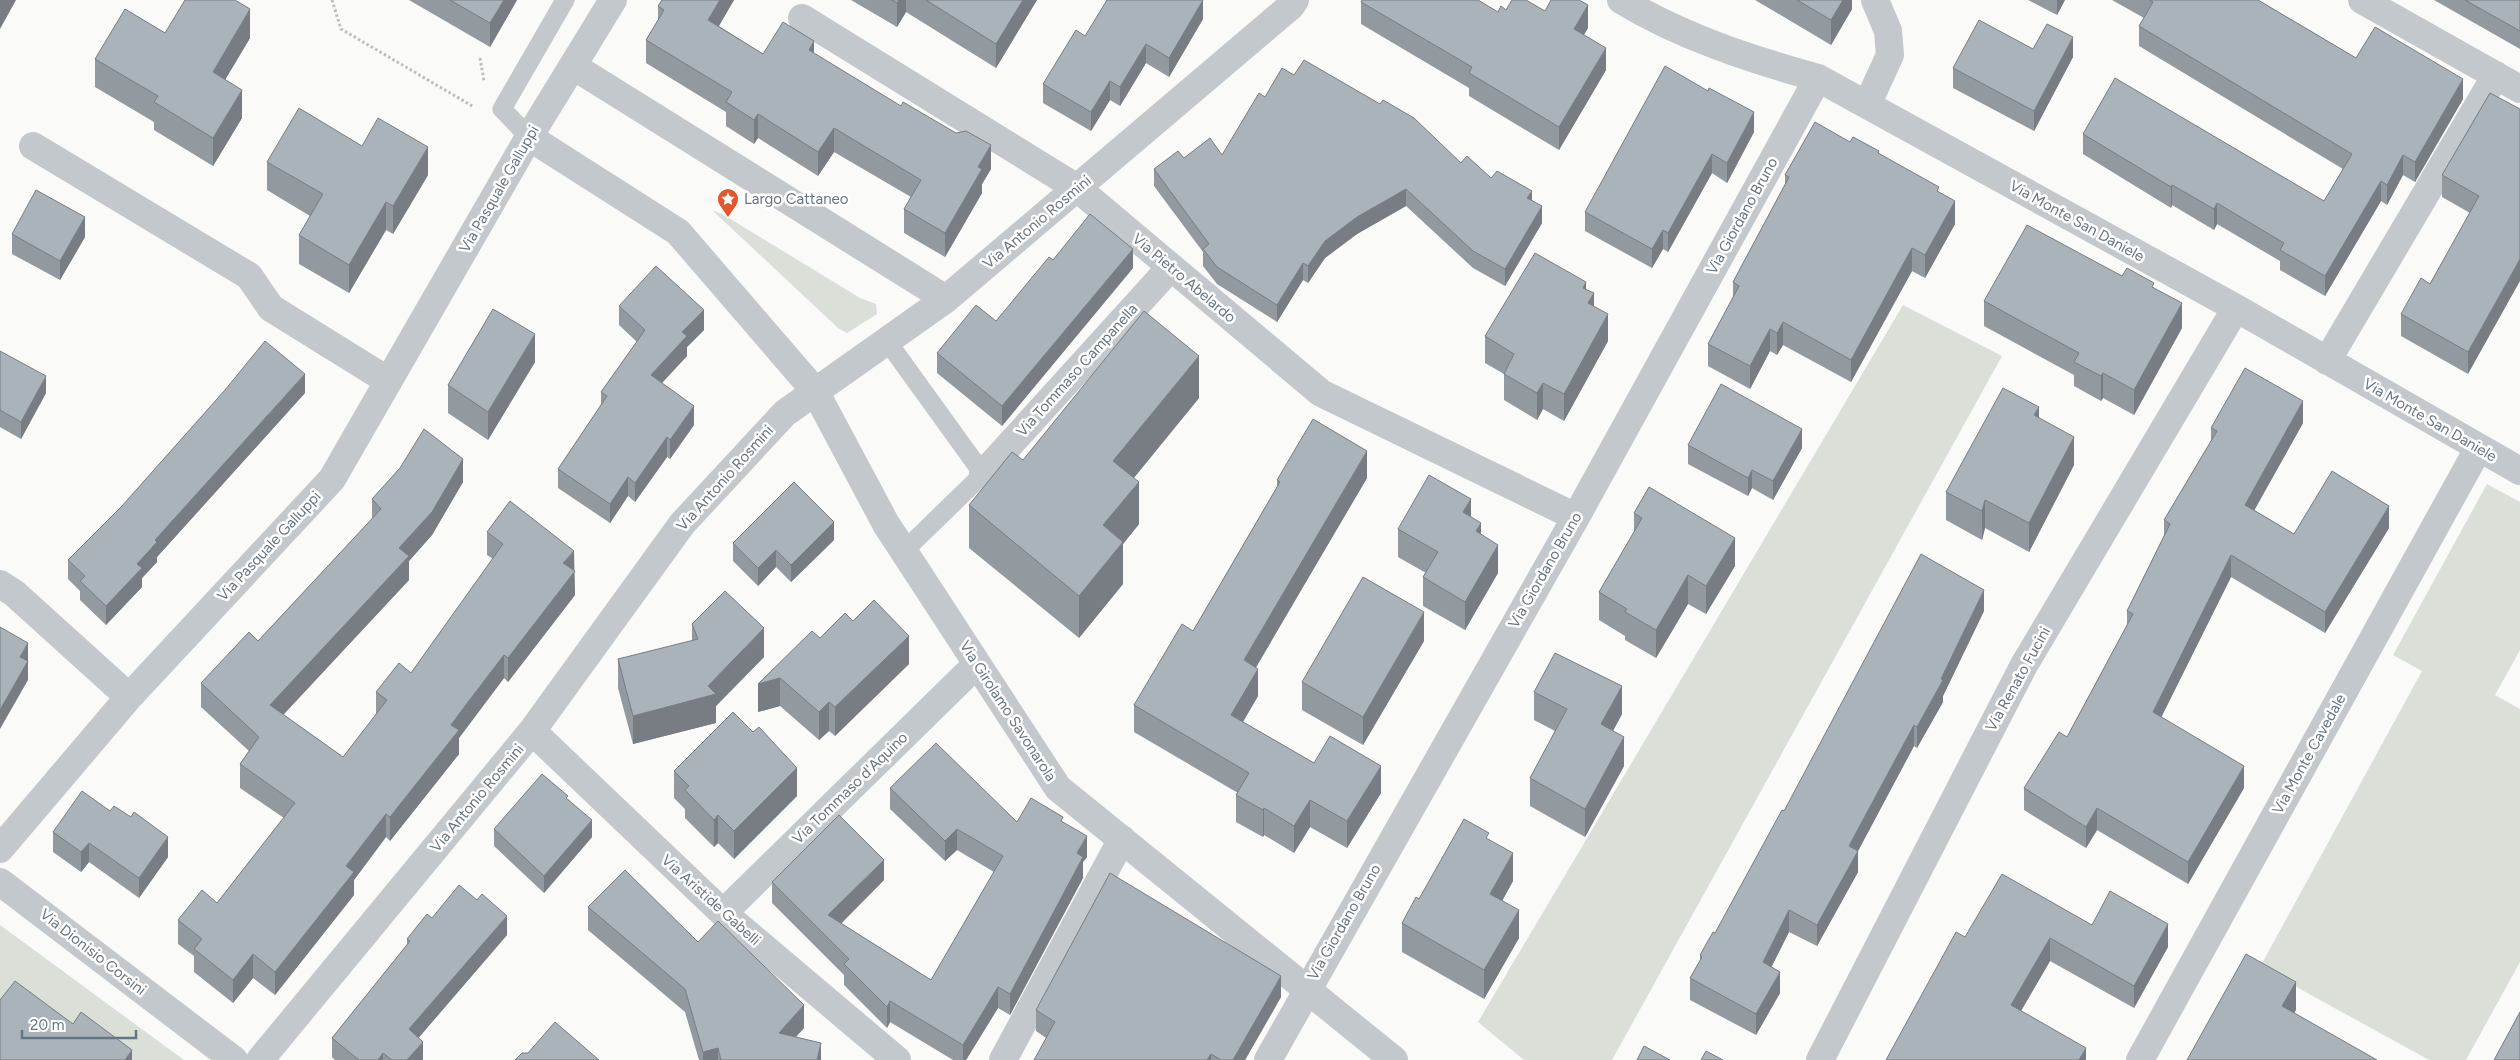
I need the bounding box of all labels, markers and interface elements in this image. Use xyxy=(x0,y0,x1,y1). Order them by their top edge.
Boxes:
street label: Via Pasquale Galluppi xyxy=(455,122,543,256)
street label: Via Giordano Bruno xyxy=(1702,154,1782,278)
street label: Via Antonio Rosmini xyxy=(979,172,1095,272)
street label: Via Monte San Daniele xyxy=(2007,177,2147,265)
place icon: Largo Cattaneo xyxy=(716,187,740,218)
place label: Largo Cattaneo xyxy=(744,190,849,208)
street label: Via Pietro Abelardo xyxy=(1129,230,1240,327)
street label: Via Tommaso Campanella xyxy=(1013,300,1141,440)
street label: Via Monte San Daniele xyxy=(2360,374,2500,466)
street label: Via Antonio Rosmini xyxy=(673,422,777,534)
street label: Via Pasquale Galluppi xyxy=(213,487,325,605)
street label: Via Giordano Bruno xyxy=(1505,509,1586,631)
street label: Via Renato Fucini xyxy=(1982,624,2054,734)
street label: Via Girolamo Savonarola xyxy=(956,637,1060,785)
street label: Via Monte Cavedale xyxy=(2268,691,2350,817)
street label: Via Tommaso d'Aquino xyxy=(789,728,912,848)
street label: Via Antonio Rosmini xyxy=(427,740,527,856)
street label: Via Aristide Gabelli xyxy=(658,851,764,949)
street label: Via Giordano Bruno xyxy=(1304,861,1385,983)
street label: Via Dionisio Corsini xyxy=(36,905,150,999)
scale bar xyxy=(22,1008,136,1040)
text: 20 m xyxy=(30,1016,64,1034)

